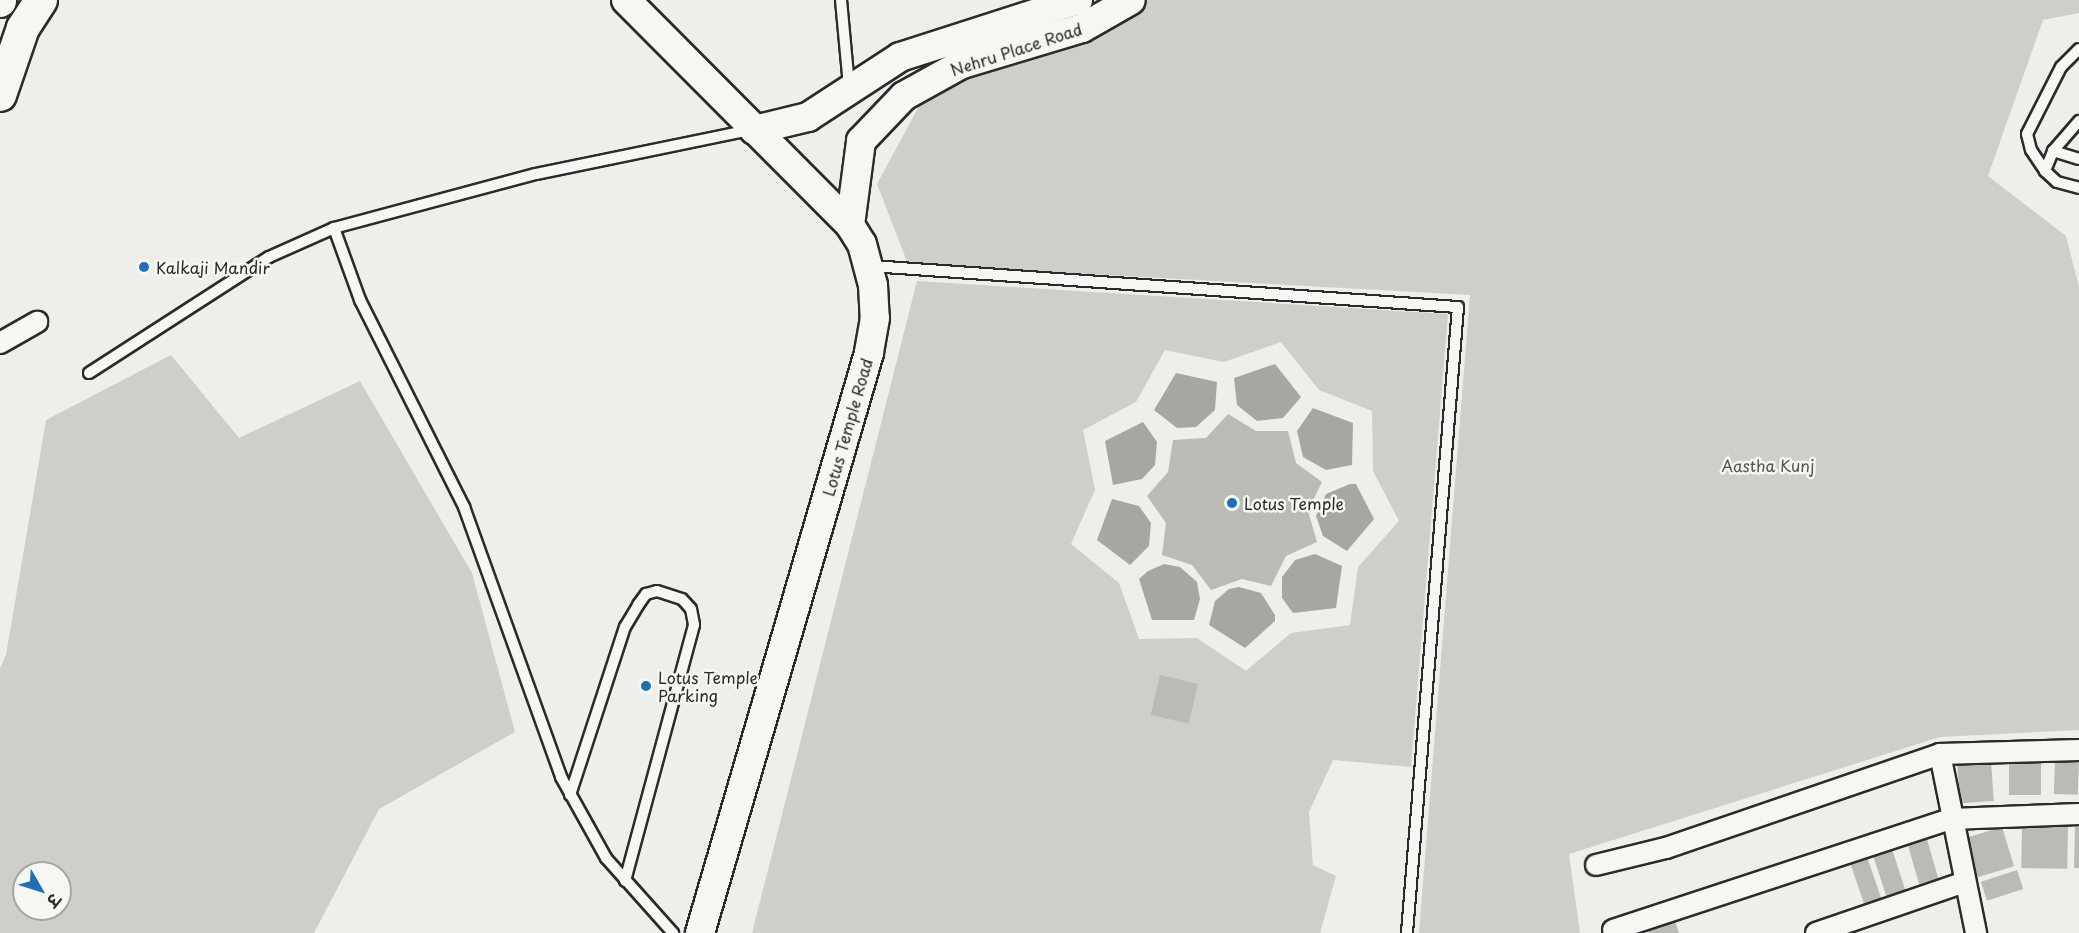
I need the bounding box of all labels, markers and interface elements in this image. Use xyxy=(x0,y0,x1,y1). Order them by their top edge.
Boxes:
street label: Nehru Place Road xyxy=(948,19,1084,79)
place label: Kalkaji Mandir xyxy=(156,257,269,277)
marker: Kalkaji Mandir xyxy=(137,260,151,274)
street label: Lotus Temple Road xyxy=(818,355,876,499)
park label: Aastha Kunj xyxy=(1721,455,1815,475)
place label: Lotus Temple xyxy=(1244,493,1344,513)
marker: Lotus Temple xyxy=(1225,496,1239,510)
place label: Lotus Temple Parking xyxy=(658,667,758,705)
marker: Lotus Temple Parking xyxy=(639,679,653,693)
north arrow xyxy=(12,861,72,921)
text: उ xyxy=(42,889,67,913)

